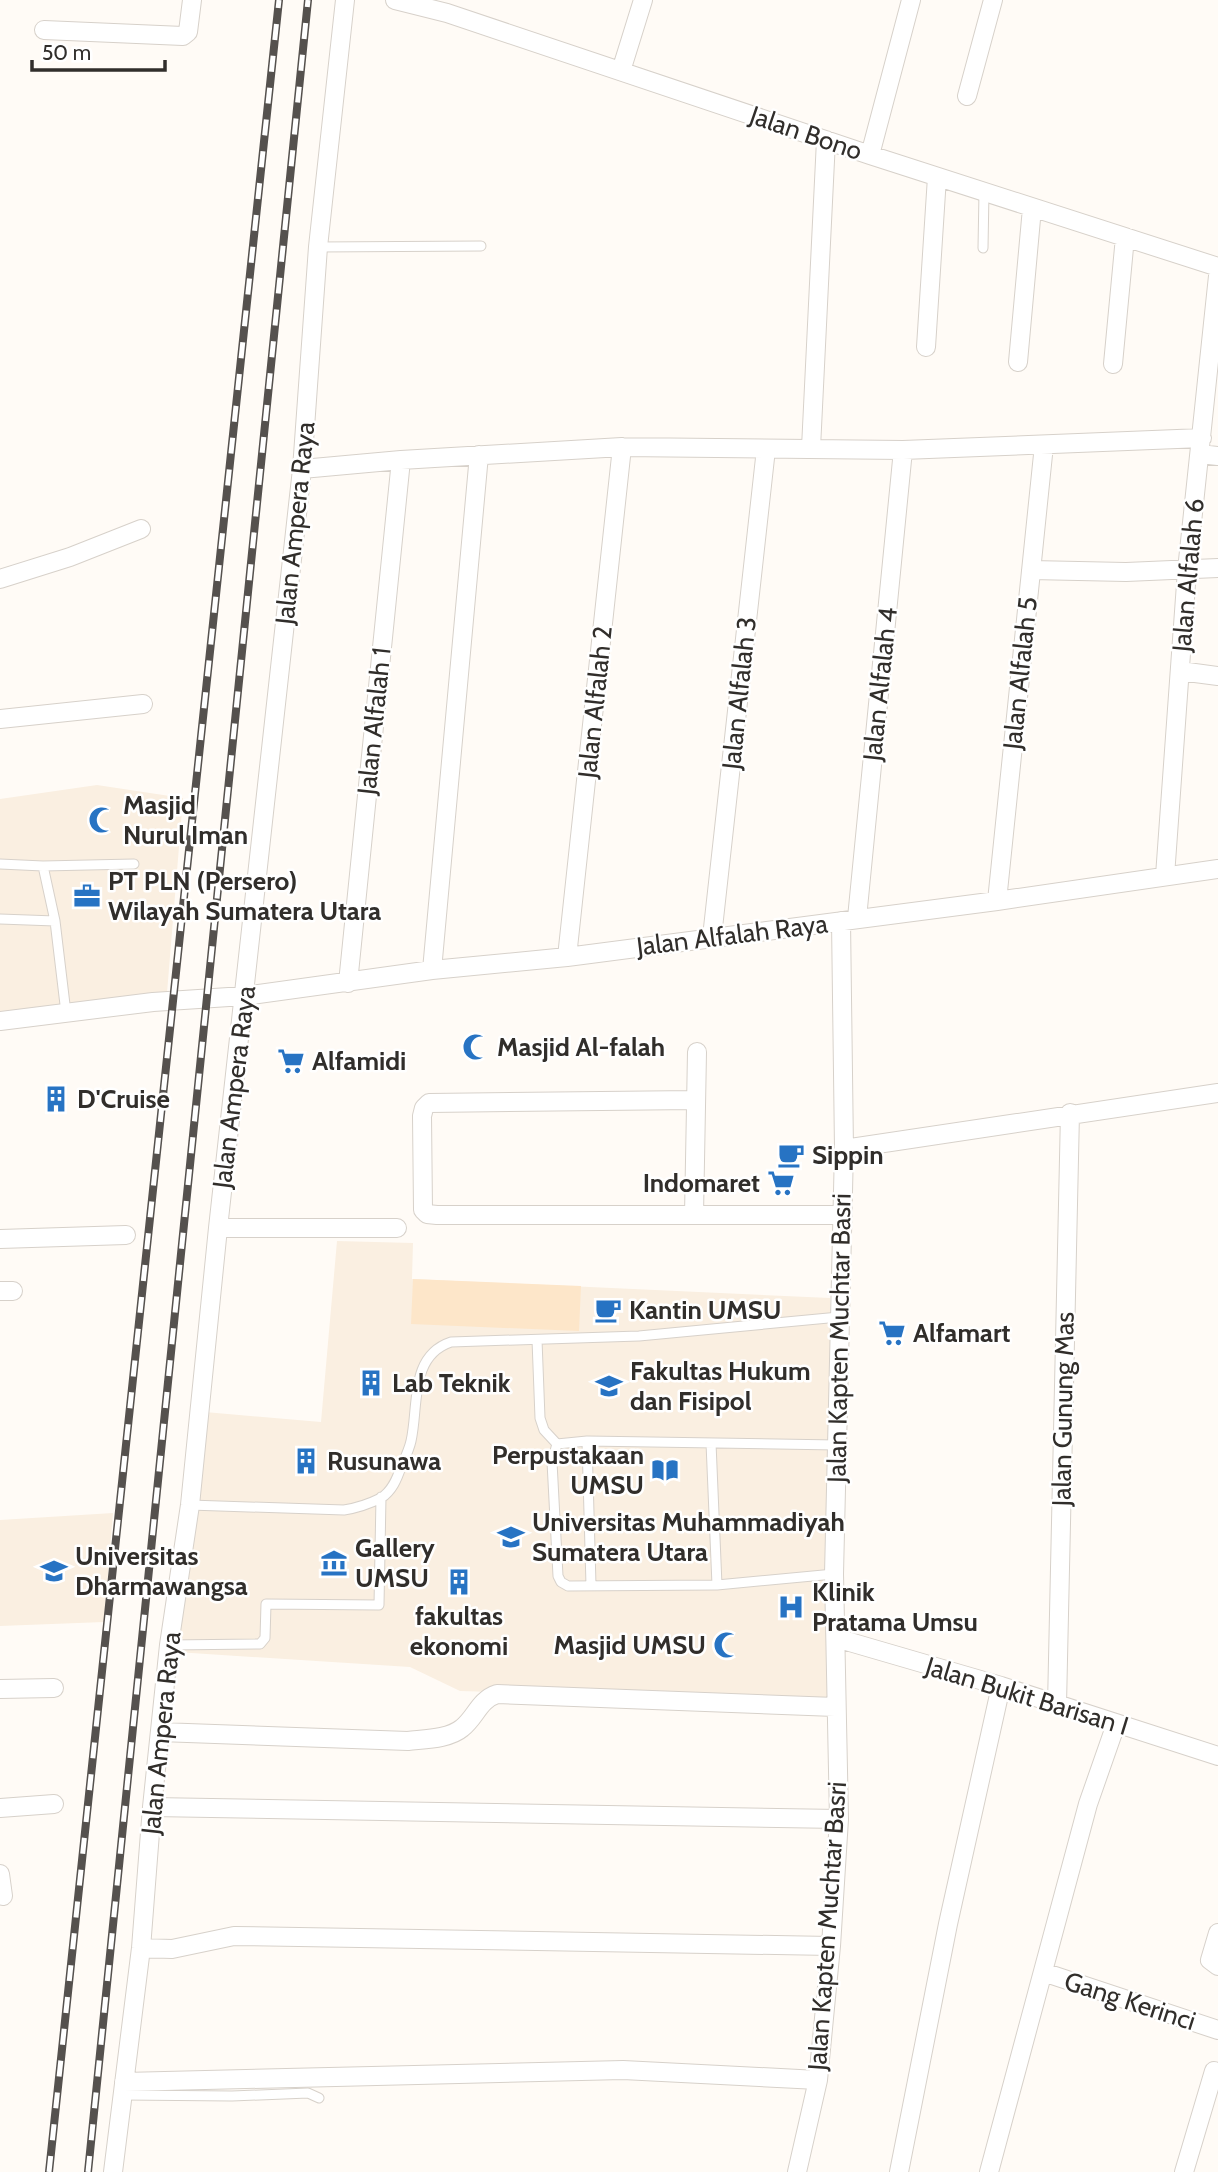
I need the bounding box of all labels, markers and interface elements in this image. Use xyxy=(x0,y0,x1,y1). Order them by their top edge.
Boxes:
scale bar xyxy=(32,28,164,72)
text: 50 m xyxy=(42,40,91,65)
street label: Jalan Bono xyxy=(745,99,866,167)
street label: Jalan Ampera Raya xyxy=(268,419,322,627)
street label: Jalan Alfalah 6 xyxy=(1165,497,1211,654)
street label: Jalan Alfalah 5 xyxy=(996,595,1044,752)
street label: Jalan Alfalah 4 xyxy=(856,606,904,763)
street label: Jalan Alfalah 3 xyxy=(715,615,763,772)
street label: Jalan Alfalah 2 xyxy=(571,624,619,781)
street label: Jalan Alfalah 1 xyxy=(350,646,398,797)
place label: Masjid Nurul Iman xyxy=(123,789,248,851)
mosque icon: Masjid Nurul Iman xyxy=(87,805,117,835)
place label: PT PLN (Persero) Wilayah Sumatera Utara xyxy=(108,865,381,927)
office icon: PT PLN (Persero) Wilayah Sumatera Utara xyxy=(72,881,102,911)
street label: Jalan Alfalah Raya xyxy=(634,907,830,963)
street label: Jalan Ampera Raya xyxy=(206,983,262,1191)
place label: Masjid Al-falah xyxy=(497,1031,665,1063)
mosque icon: Masjid Al-falah xyxy=(461,1032,491,1062)
place label: Alfamidi xyxy=(312,1045,406,1077)
supermarket icon: Alfamidi xyxy=(276,1046,306,1076)
place label: D'Cruise xyxy=(77,1083,170,1115)
building icon: D'Cruise xyxy=(41,1084,71,1114)
place label: Sippin xyxy=(812,1139,884,1171)
cafe icon: Sippin xyxy=(776,1140,806,1170)
place label: Indomaret xyxy=(643,1167,760,1199)
supermarket icon: Indomaret xyxy=(766,1168,796,1198)
street label: Jalan Kapten Muchtar Basri xyxy=(820,1193,858,1484)
place label: Kantin UMSU xyxy=(629,1294,782,1326)
cafe icon: Kantin UMSU xyxy=(593,1295,623,1325)
street label: Jalan Gunung Mas xyxy=(1045,1311,1081,1507)
place label: Alfamart xyxy=(913,1317,1011,1349)
supermarket icon: Alfamart xyxy=(877,1318,907,1348)
place label: Fakultas Hukum dan Fisipol xyxy=(630,1355,811,1417)
place label: Lab Teknik xyxy=(392,1367,511,1399)
building icon: Lab Teknik xyxy=(356,1368,386,1398)
school or university icon: Fakultas Hukum dan Fisipol xyxy=(594,1371,624,1401)
place label: Perpustakaan UMSU xyxy=(492,1439,644,1501)
place label: Rusunawa xyxy=(327,1445,441,1477)
building icon: Rusunawa xyxy=(291,1446,321,1476)
library icon: Perpustakaan UMSU xyxy=(650,1455,680,1485)
place label: Universitas Muhammadiyah Sumatera Utara xyxy=(532,1506,845,1568)
school or university icon: Universitas Muhammadiyah Sumatera Utara xyxy=(496,1522,526,1552)
place label: Gallery UMSU xyxy=(355,1532,435,1594)
place label: Universitas Dharmawangsa xyxy=(75,1540,248,1602)
museum icon: Gallery UMSU xyxy=(319,1548,349,1578)
school or university icon: Universitas Dharmawangsa xyxy=(39,1556,69,1586)
building icon: fakultas ekonomi xyxy=(444,1567,474,1597)
place label: Klinik Pratama Umsu xyxy=(812,1576,978,1638)
hospital icon: Klinik Pratama Umsu xyxy=(776,1592,806,1622)
place label: fakultas ekonomi xyxy=(410,1600,508,1662)
street label: Jalan Ampera Raya xyxy=(134,1629,188,1837)
place label: Masjid UMSU xyxy=(554,1629,706,1661)
mosque icon: Masjid UMSU xyxy=(712,1630,742,1660)
street label: Jalan Bukit Barisan I xyxy=(921,1650,1132,1742)
street label: Jalan Kapten Muchtar Basri xyxy=(801,1780,853,2073)
street label: Gang Kerinci xyxy=(1060,1965,1200,2037)

